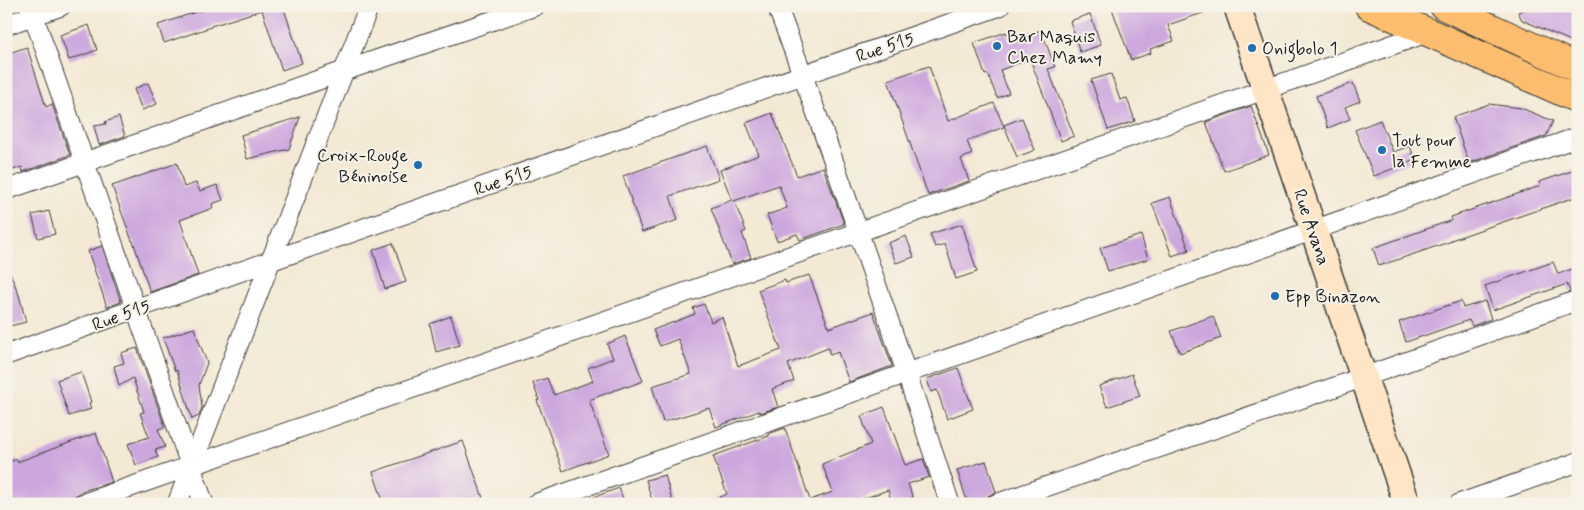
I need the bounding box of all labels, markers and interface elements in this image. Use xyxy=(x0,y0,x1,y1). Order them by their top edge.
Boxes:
place label: Bar Maquis Chez Mamy xyxy=(1007,25,1102,70)
street label: Rue 515 xyxy=(853,27,918,69)
place label: Onigbolo 1 xyxy=(1262,37,1338,63)
marker: Bar Maquis Chez Mamy xyxy=(991,40,1003,52)
marker: Onigbolo 1 xyxy=(1246,42,1258,54)
place label: Tout pour la Femme xyxy=(1392,129,1471,174)
place label: Croix-Rouge Béninoise xyxy=(317,144,408,189)
marker: Tout pour la Femme xyxy=(1376,144,1388,156)
marker: Croix-Rouge Béninoise xyxy=(412,159,424,171)
street label: Rue 515 xyxy=(471,160,536,202)
street label: Rue Avana xyxy=(1287,186,1335,269)
place label: Epp Binazon xyxy=(1285,285,1380,309)
marker: Epp Binazon xyxy=(1269,290,1281,302)
street label: Rue 515 xyxy=(89,294,154,338)

